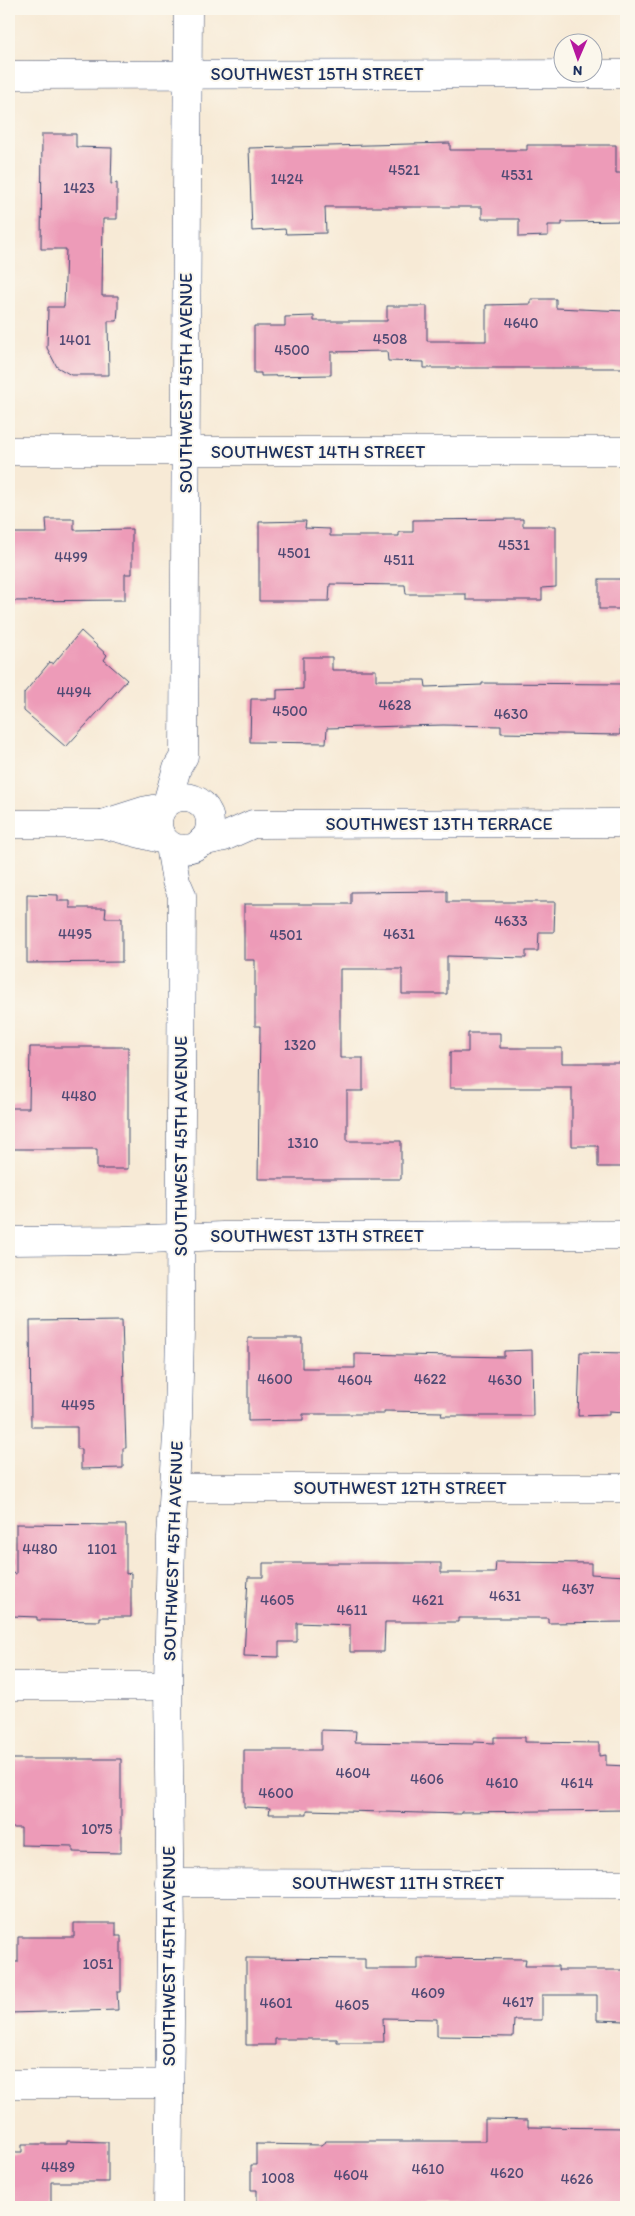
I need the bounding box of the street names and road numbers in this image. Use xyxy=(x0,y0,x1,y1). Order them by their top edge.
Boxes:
street label: SOUTHWEST 15TH STREET xyxy=(210,63,424,85)
street label: SOUTHWEST 45TH AVENUE xyxy=(175,273,197,493)
street label: SOUTHWEST 14TH STREET xyxy=(211,441,425,463)
street label: SOUTHWEST 13TH TERRACE xyxy=(325,813,553,835)
street label: SOUTHWEST 45TH AVENUE xyxy=(170,1036,192,1256)
street label: SOUTHWEST 13TH STREET xyxy=(210,1225,424,1247)
street label: SOUTHWEST 45TH AVENUE xyxy=(158,1440,188,1662)
street label: SOUTHWEST 12TH STREET xyxy=(293,1477,507,1499)
street label: SOUTHWEST 45TH AVENUE xyxy=(158,1846,180,2066)
street label: SOUTHWEST 11TH STREET xyxy=(292,1872,504,1894)

